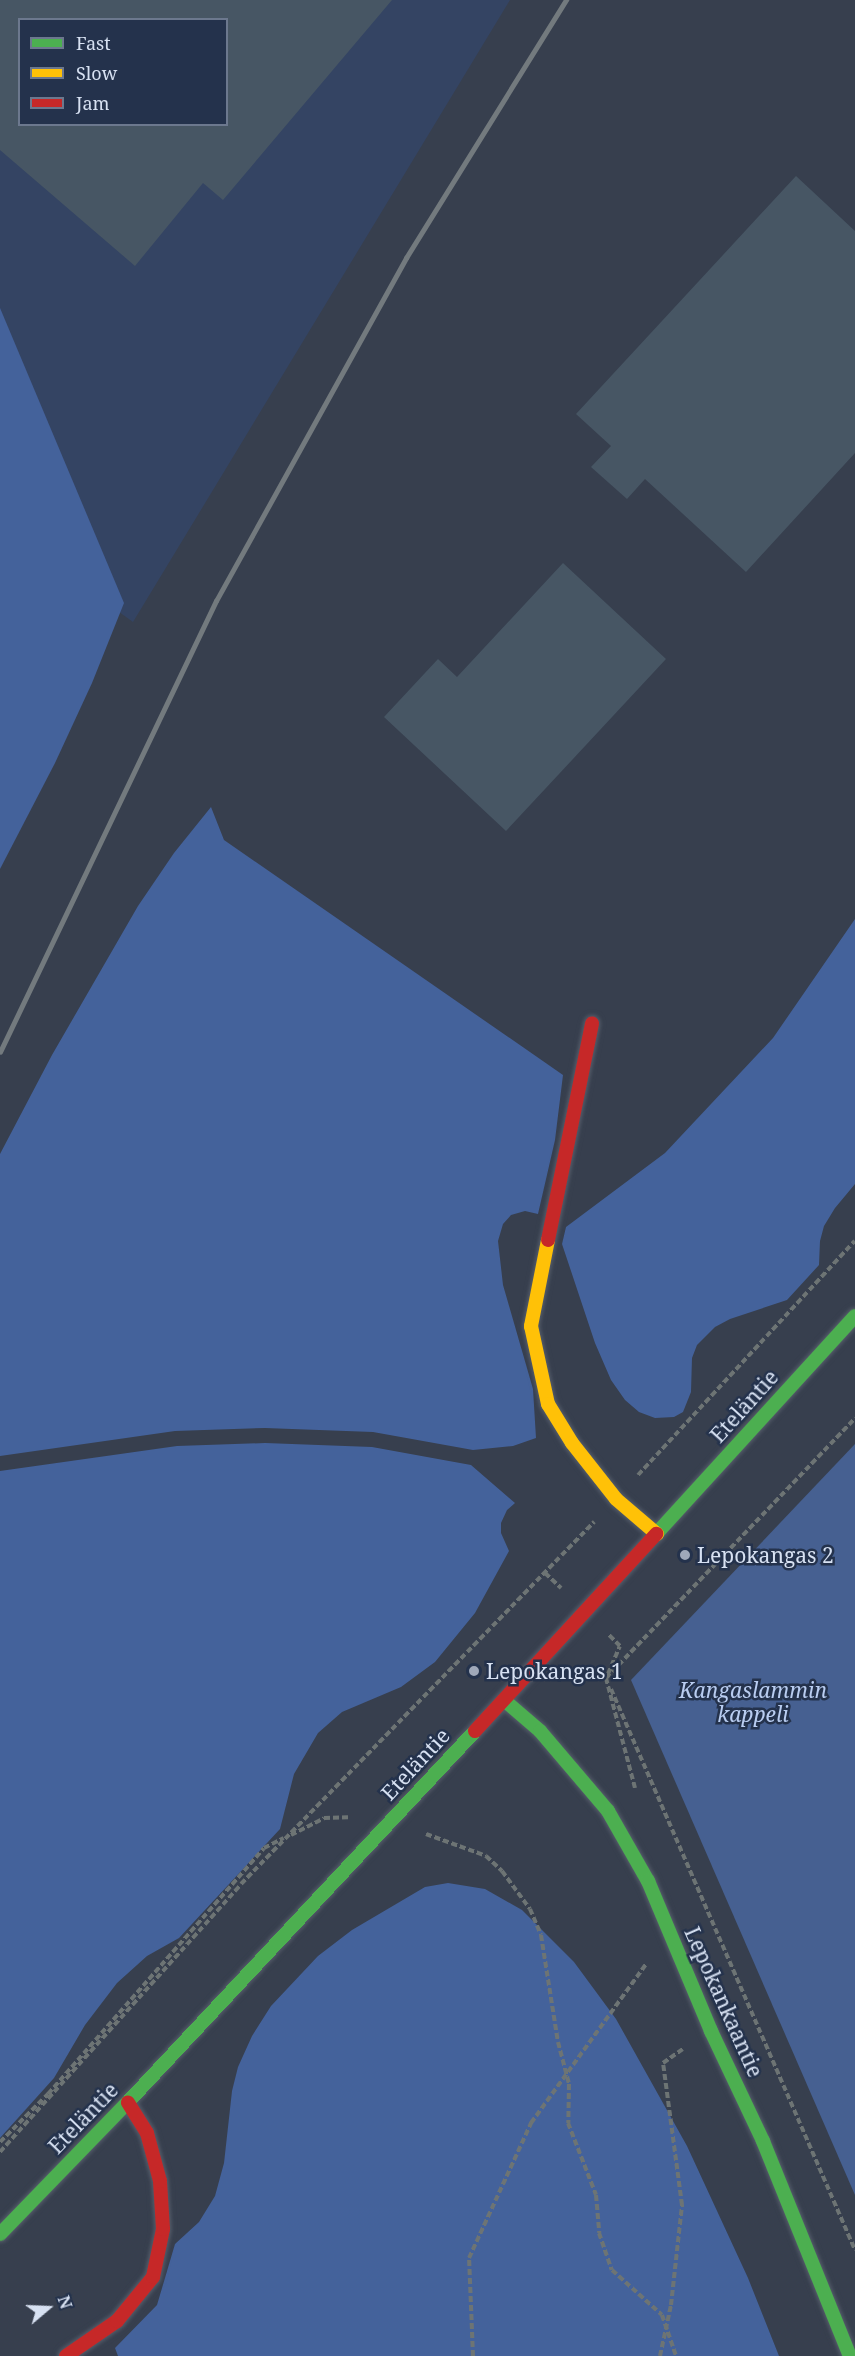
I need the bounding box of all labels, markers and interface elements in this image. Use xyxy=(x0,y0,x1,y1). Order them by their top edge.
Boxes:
legend xyxy=(18,18,228,126)
text: Fast xyxy=(76,31,111,55)
text: Slow xyxy=(76,61,117,85)
text: Jam xyxy=(76,91,110,115)
street label: Eteläntie xyxy=(705,1365,783,1447)
place label: Lepokangas 2 xyxy=(697,1542,834,1568)
marker: Lepokangas 2 xyxy=(678,1548,692,1562)
place label: Lepokangas 1 xyxy=(486,1658,623,1684)
marker: Lepokangas 1 xyxy=(467,1664,481,1678)
park label: Kangaslammin kappeli xyxy=(679,1677,827,1727)
street label: Eteläntie xyxy=(375,1723,455,1805)
street label: Lepokankaantie xyxy=(680,1923,768,2081)
street label: Eteläntie xyxy=(43,2077,123,2159)
north arrow xyxy=(18,2278,78,2338)
text: N xyxy=(53,2293,77,2312)

